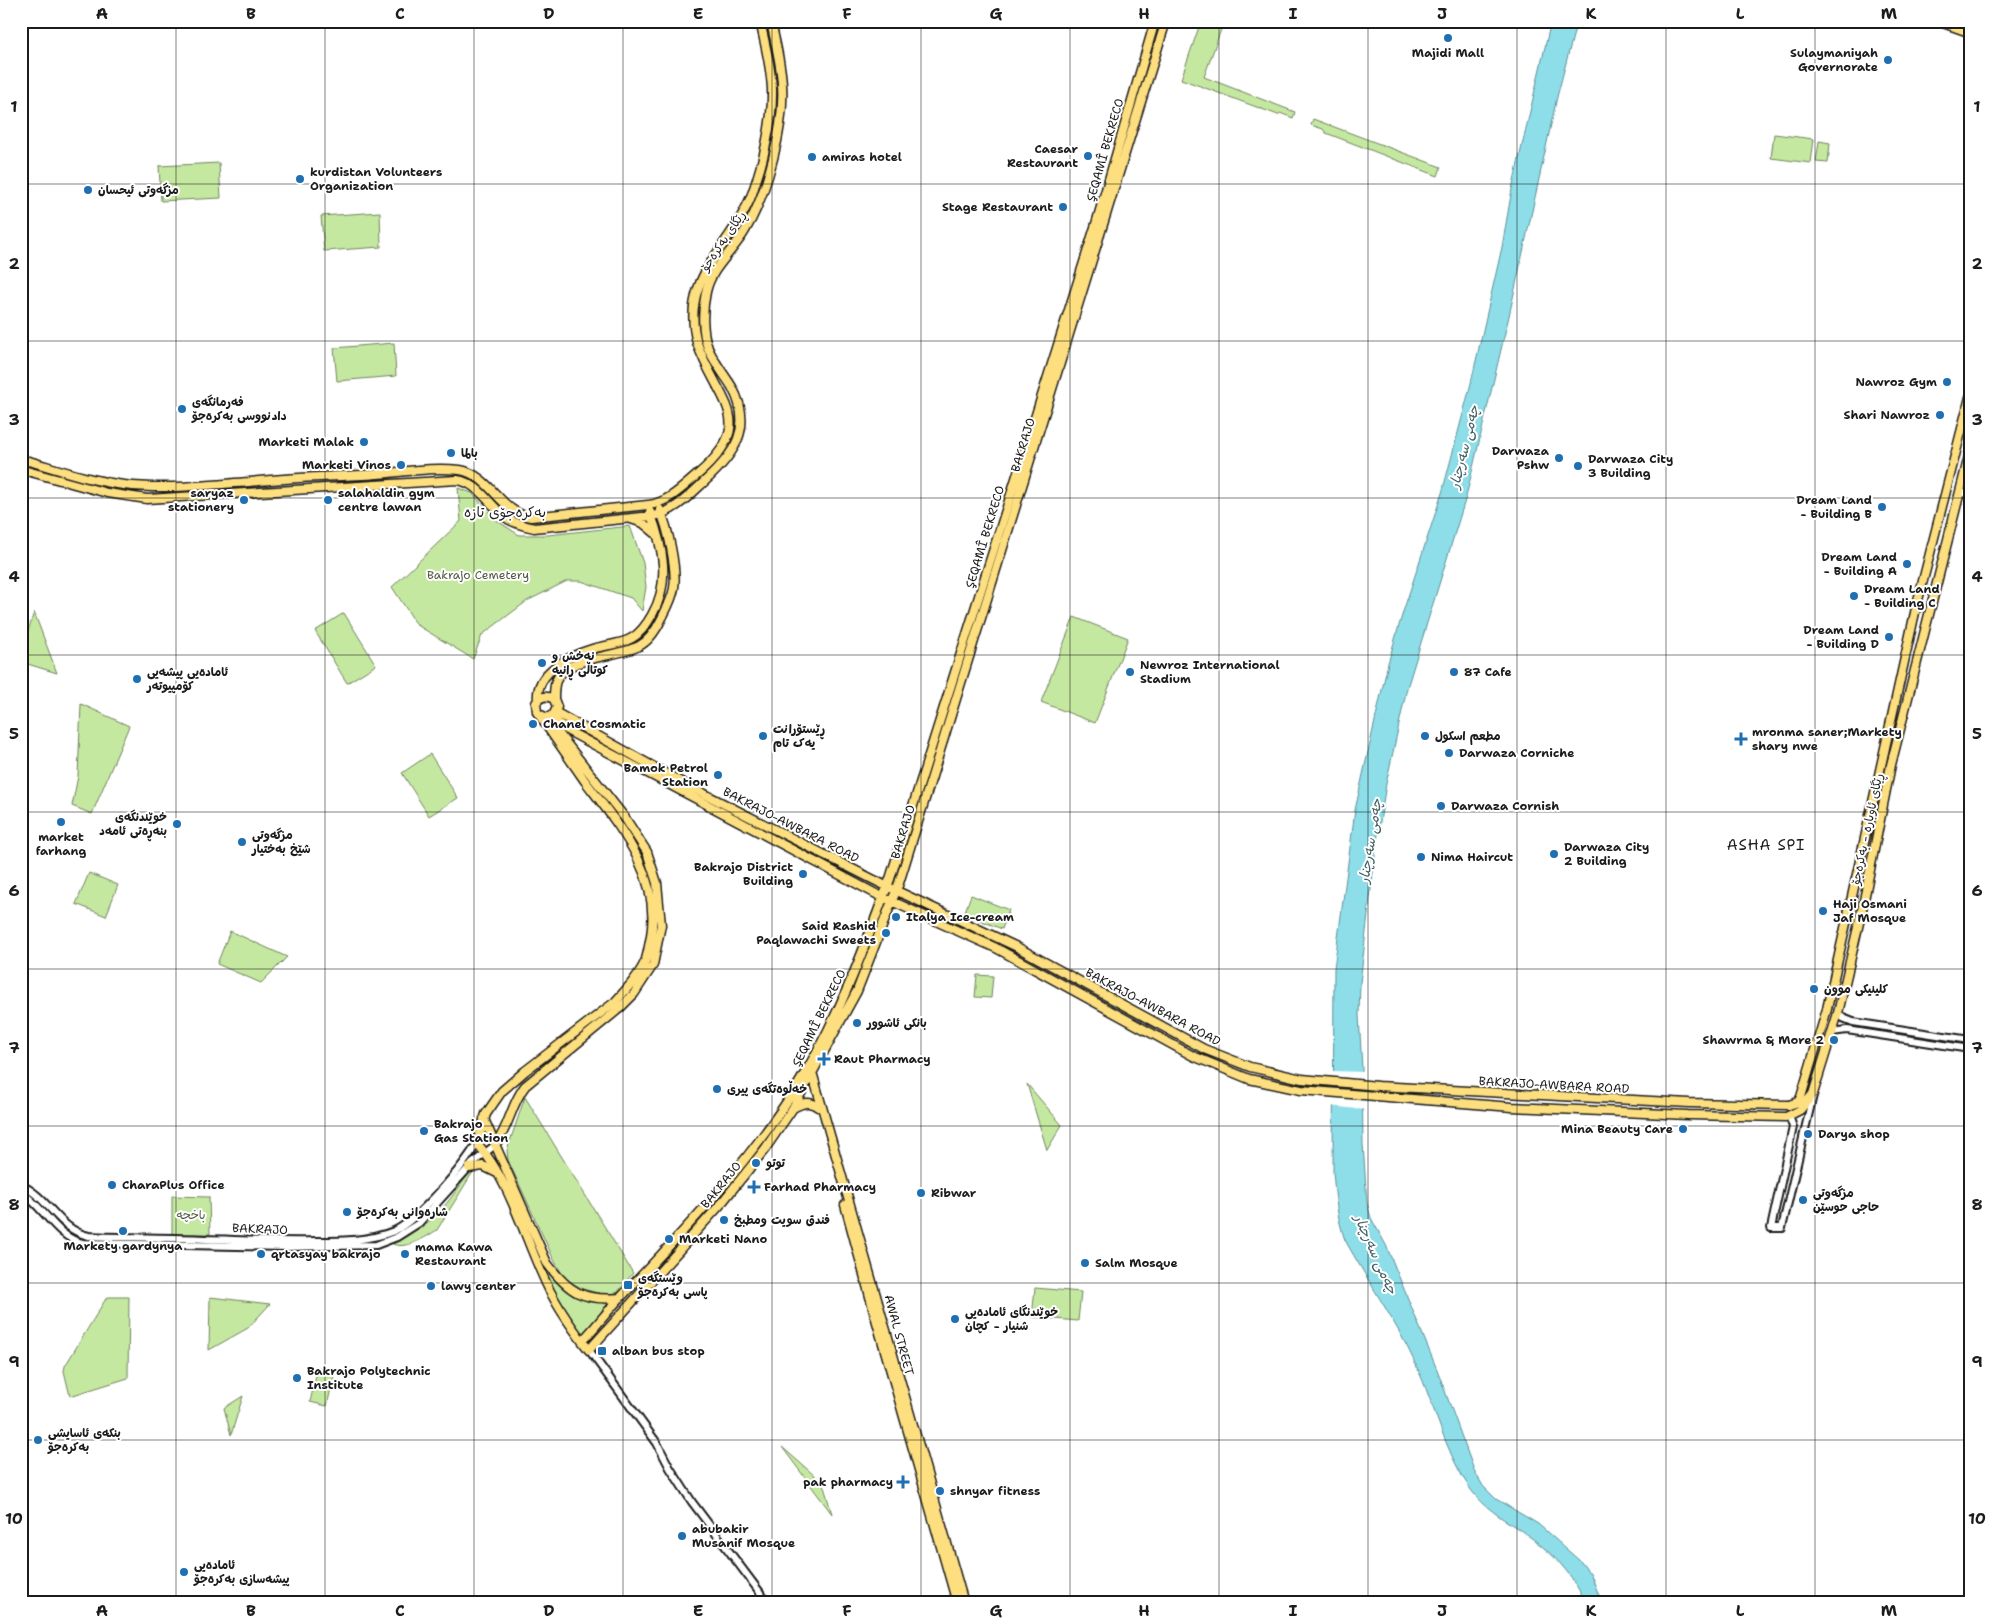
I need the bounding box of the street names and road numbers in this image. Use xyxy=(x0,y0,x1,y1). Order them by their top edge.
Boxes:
street label: ŞEQAMÎ BEKRECO xyxy=(1083,97,1127,203)
street label: ڕێگای بەکرەجۆ xyxy=(696,208,751,276)
street label: BAKRAJO xyxy=(1007,416,1039,474)
street label: ŞEQAMÎ BEKRECO xyxy=(962,484,1008,590)
street label: ڕێگای ئاوبارە - بەکرەجۆ xyxy=(1847,772,1889,887)
street label: BAKRAJO-AWBARA ROAD xyxy=(720,784,862,866)
street label: BAKRAJO xyxy=(887,803,919,861)
street label: BAKRAJO-AWBARA ROAD xyxy=(1083,965,1223,1050)
street label: ŞEQAMÎ BEKRECO xyxy=(788,967,850,1069)
street label: BAKRAJO-AWBARA ROAD xyxy=(1478,1073,1630,1097)
street label: BAKRAJO xyxy=(697,1158,745,1212)
street label: BAKRAJO xyxy=(232,1220,288,1238)
street label: AWAL STREET xyxy=(881,1293,918,1378)

